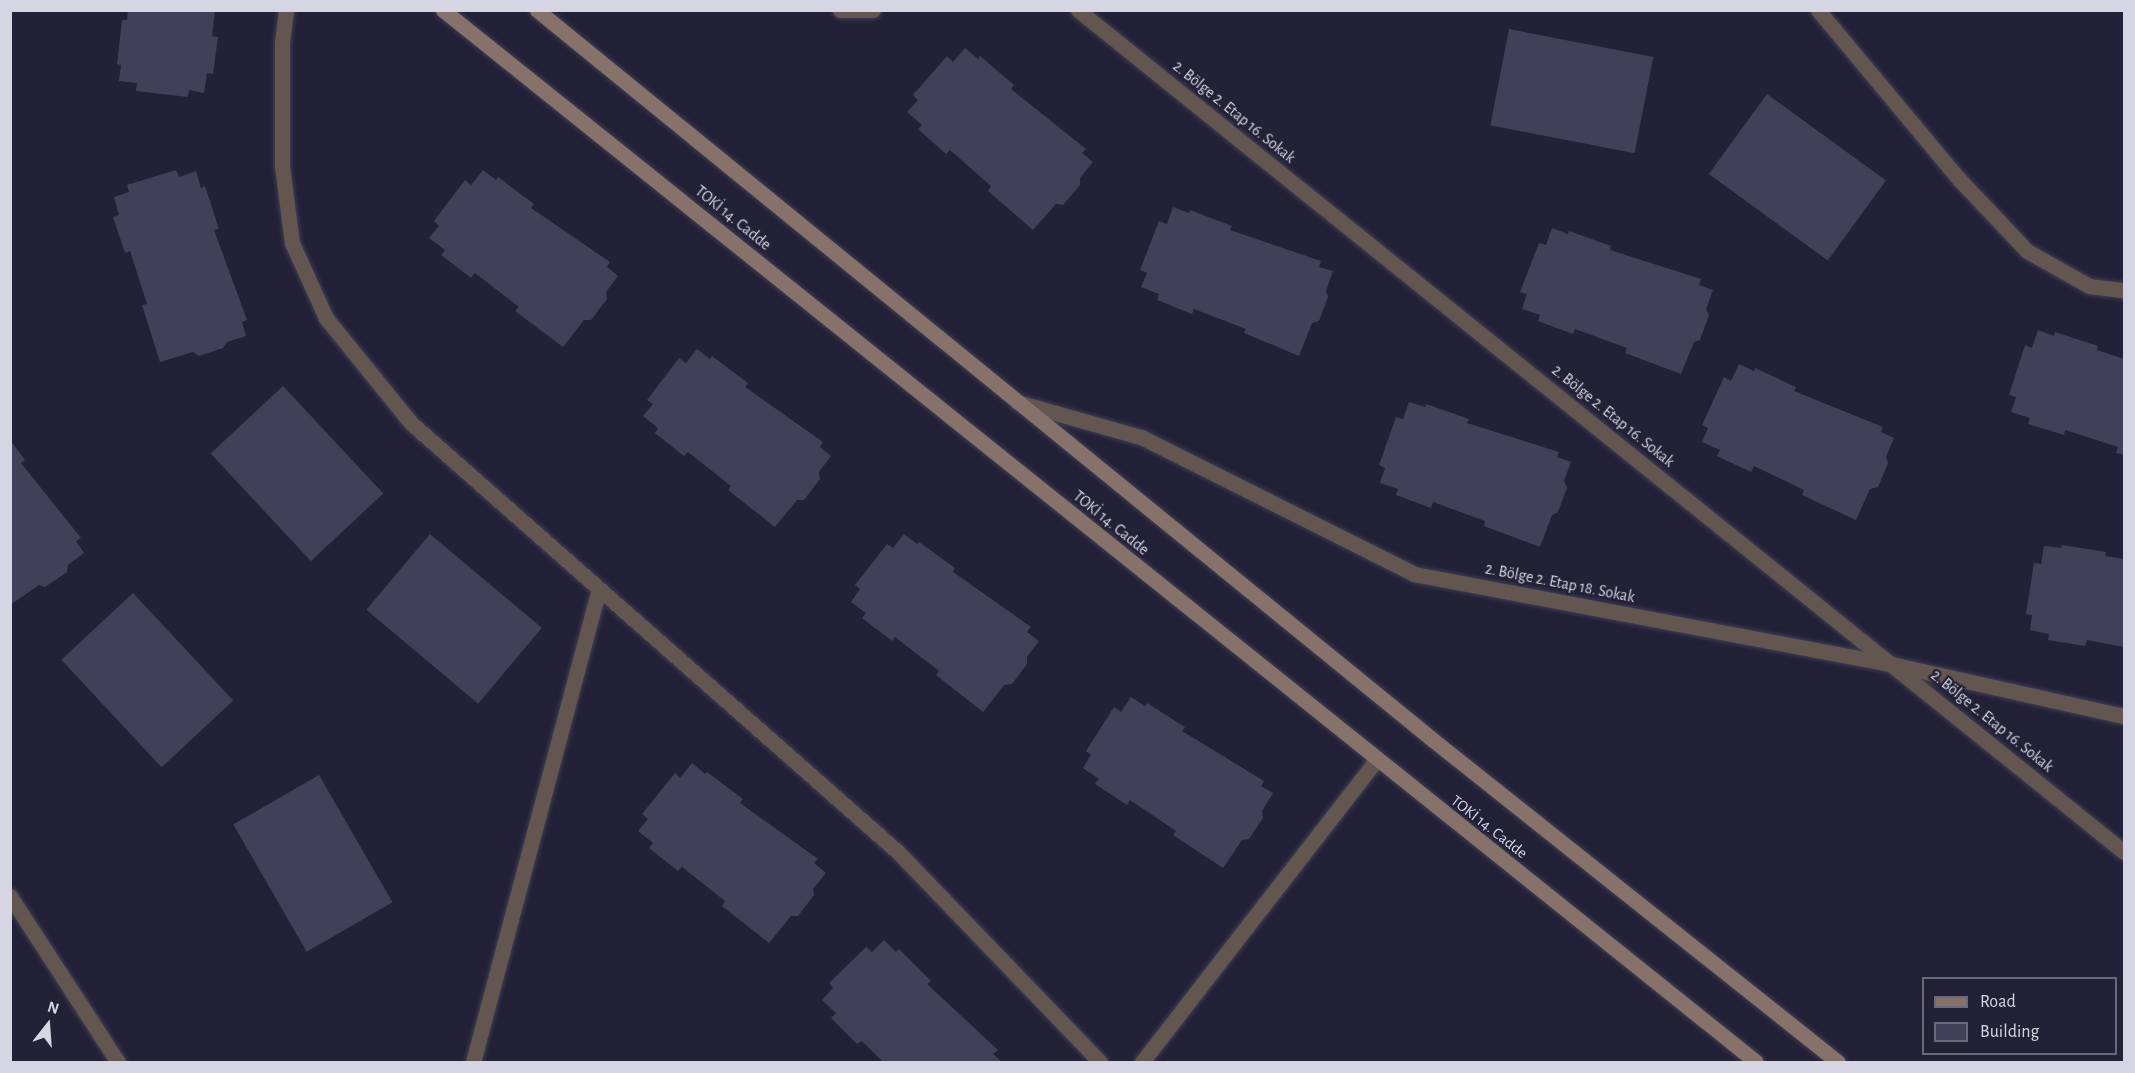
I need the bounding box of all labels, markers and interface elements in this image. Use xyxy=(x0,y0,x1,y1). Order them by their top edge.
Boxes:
street label: 2. Bölge 2. Etap 16. Sokak xyxy=(1169,57,1299,167)
street label: TOKİ 14. Cadde xyxy=(691,182,775,254)
street label: 2. Bölge 2. Etap 16. Sokak xyxy=(1548,361,1678,471)
street label: TOKİ 14. Cadde xyxy=(1069,487,1153,559)
street label: 2. Bölge 2. Etap 18. Sokak xyxy=(1484,559,1636,607)
street label: 2. Bölge 2. Etap 16. Sokak xyxy=(1927,666,2057,776)
street label: TOKİ 14. Cadde xyxy=(1447,791,1531,863)
legend xyxy=(1922,977,2117,1055)
text: Road xyxy=(1980,993,2016,1011)
north arrow xyxy=(18,995,78,1055)
text: N xyxy=(46,999,61,1017)
text: Building xyxy=(1980,1023,2039,1041)

